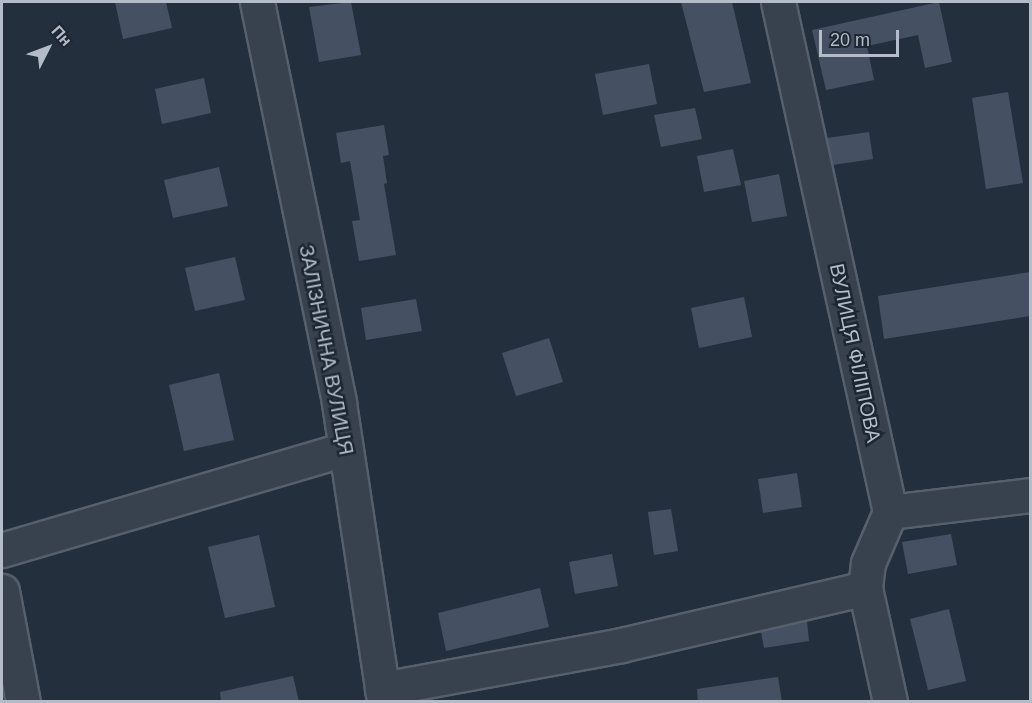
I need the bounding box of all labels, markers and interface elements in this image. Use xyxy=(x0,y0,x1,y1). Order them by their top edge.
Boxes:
north arrow xyxy=(18,18,78,78)
scale bar xyxy=(822,18,902,56)
text: Пн xyxy=(48,22,75,49)
text: 20 m xyxy=(830,30,870,50)
street label: ЗАЛІЗНИЧНА ВУЛИЦЯ xyxy=(294,243,358,457)
street label: ВУЛИЦЯ ФІЛІПОВА xyxy=(824,261,886,445)

